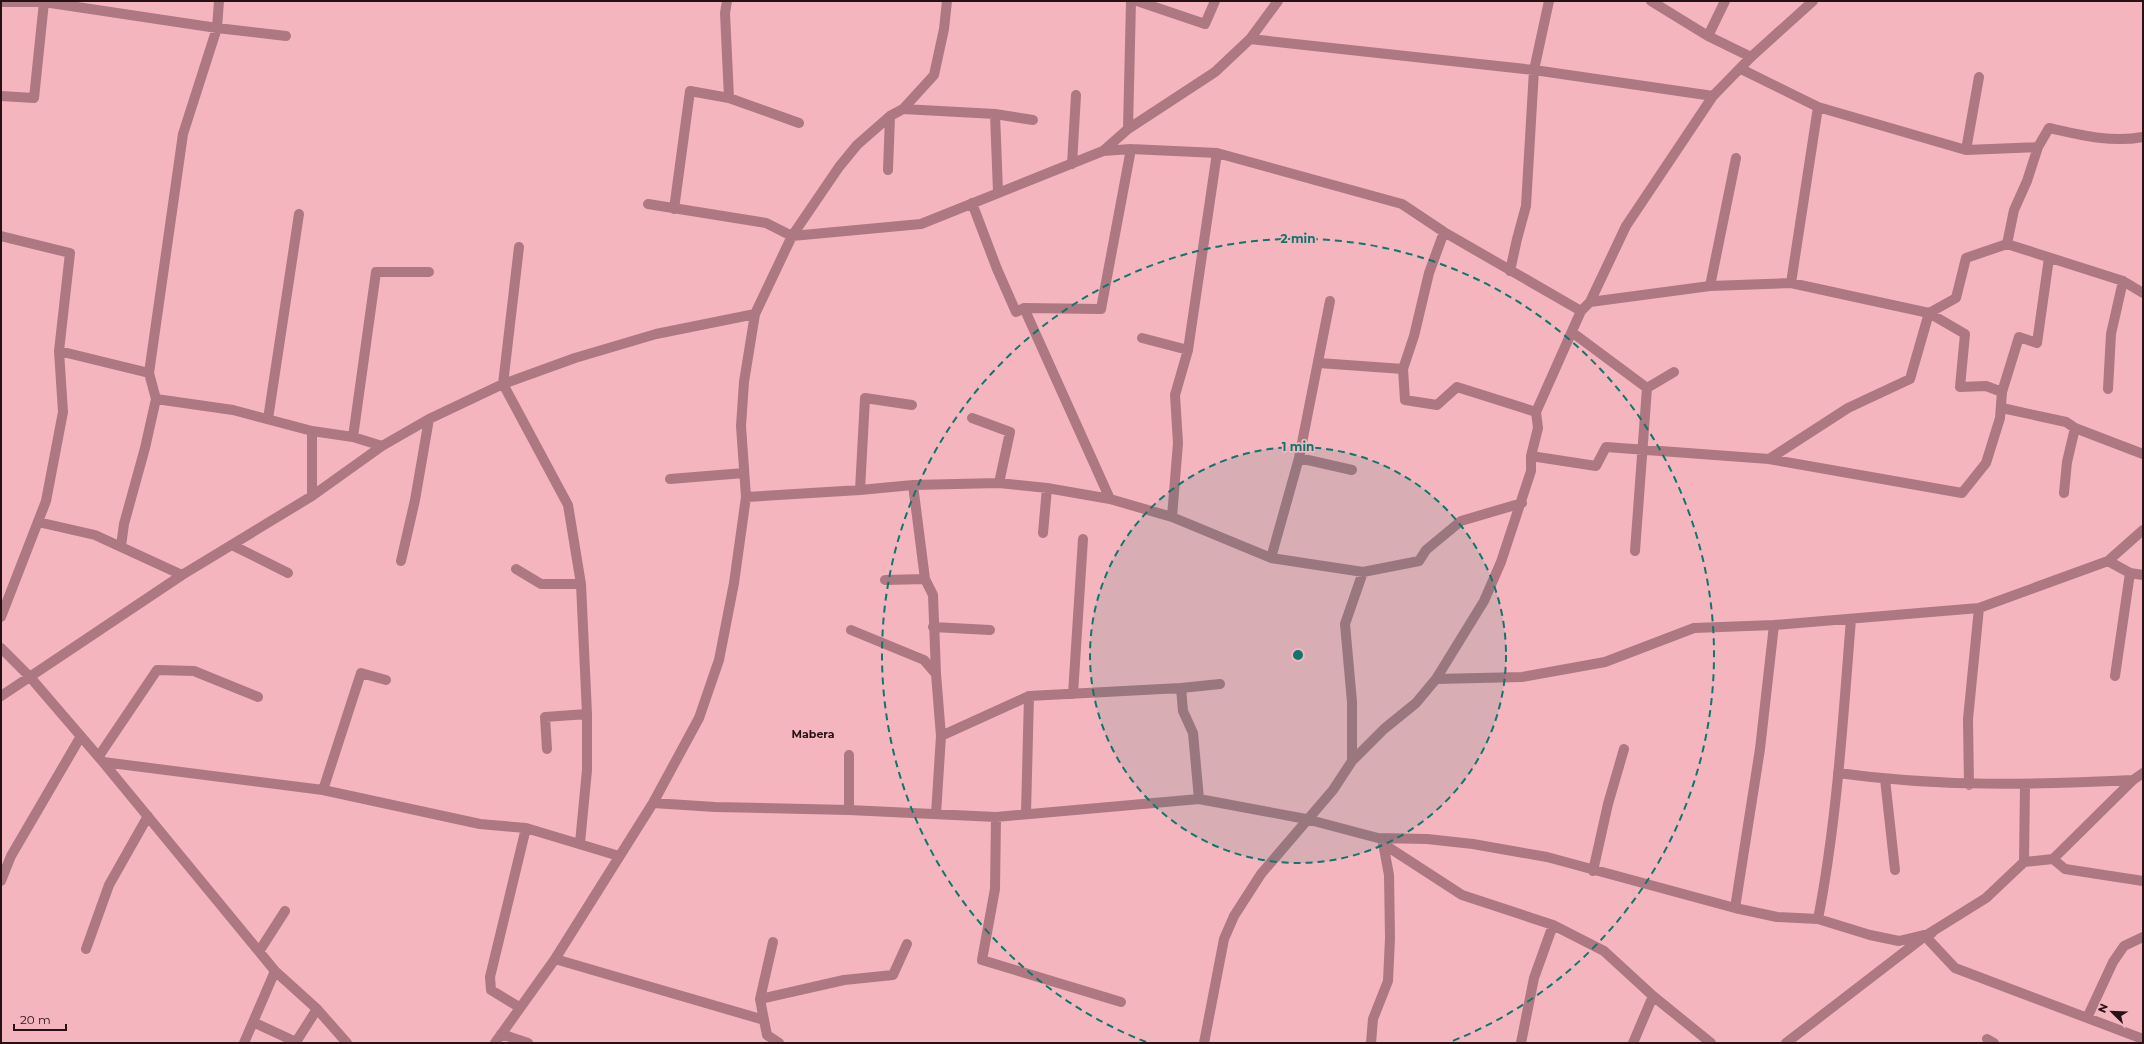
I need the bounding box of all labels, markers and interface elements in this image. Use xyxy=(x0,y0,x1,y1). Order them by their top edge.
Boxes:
text: 2 min xyxy=(1281,231,1315,246)
text: 1 min xyxy=(1282,439,1314,454)
centre of rings xyxy=(1291,648,1305,662)
district label: Mabera xyxy=(792,727,835,741)
north arrow xyxy=(2092,992,2132,1032)
text: N xyxy=(2095,1001,2111,1015)
scale bar xyxy=(14,1006,66,1032)
text: 20 m xyxy=(20,1012,51,1027)

